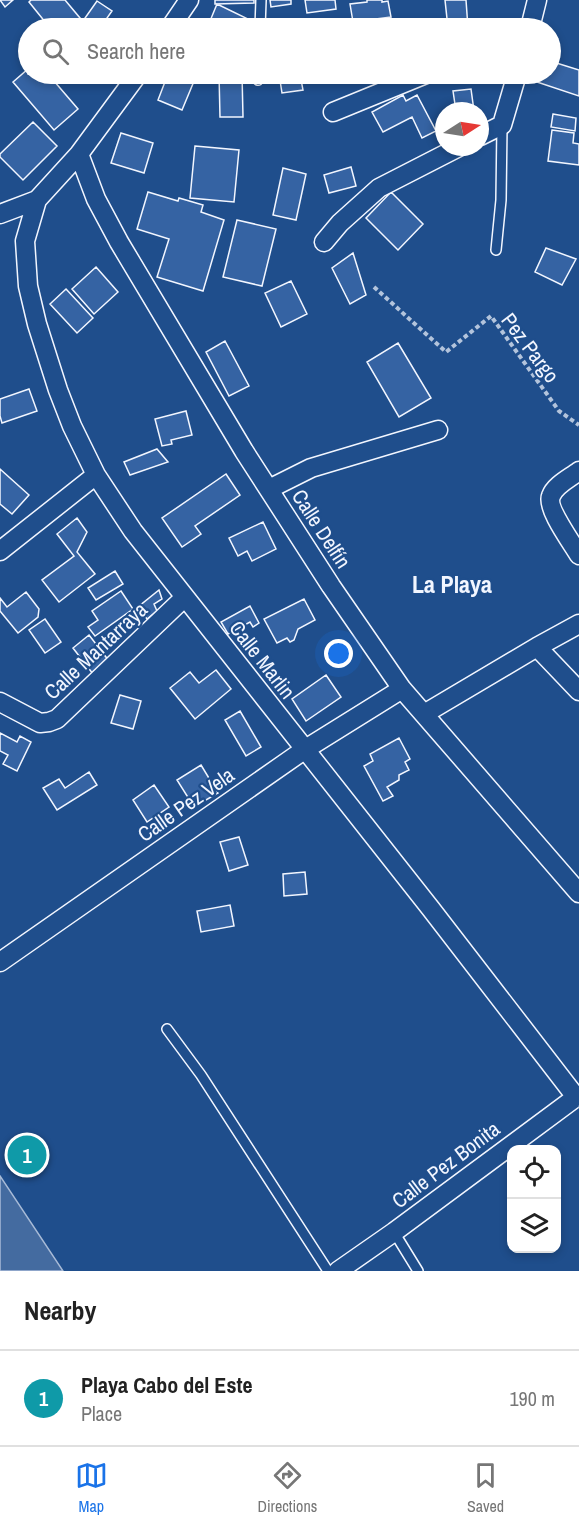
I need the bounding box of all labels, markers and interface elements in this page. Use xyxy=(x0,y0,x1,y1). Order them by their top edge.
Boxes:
search box xyxy=(18,18,561,84)
icon: search xyxy=(39,35,72,68)
text: Search here xyxy=(87,36,185,66)
north arrow xyxy=(435,102,489,156)
street label: Pez Pargo xyxy=(495,307,566,389)
street label: Calle Delfín xyxy=(285,484,358,574)
district label: La Playa xyxy=(412,568,492,600)
street label: Calle Mantarraya xyxy=(38,595,154,706)
street label: Calle Marlin xyxy=(223,615,302,705)
your location xyxy=(324,639,353,668)
street label: Calle Pez Vela xyxy=(132,760,240,849)
street label: Calle Pez Bonita xyxy=(386,1114,506,1215)
pin: 1 xyxy=(8,1132,46,1178)
map controls xyxy=(507,1145,561,1253)
button: locate xyxy=(507,1145,561,1199)
button: layers xyxy=(507,1199,561,1253)
text: Nearby xyxy=(24,1293,96,1328)
text: Playa Cabo del Este xyxy=(81,1370,252,1400)
text: 1 xyxy=(39,1385,48,1412)
text: 190 m xyxy=(509,1385,555,1412)
text: Place xyxy=(81,1400,122,1427)
tab: Map xyxy=(75,1459,108,1517)
tab: Directions xyxy=(257,1459,317,1517)
tab: Saved xyxy=(467,1459,504,1517)

